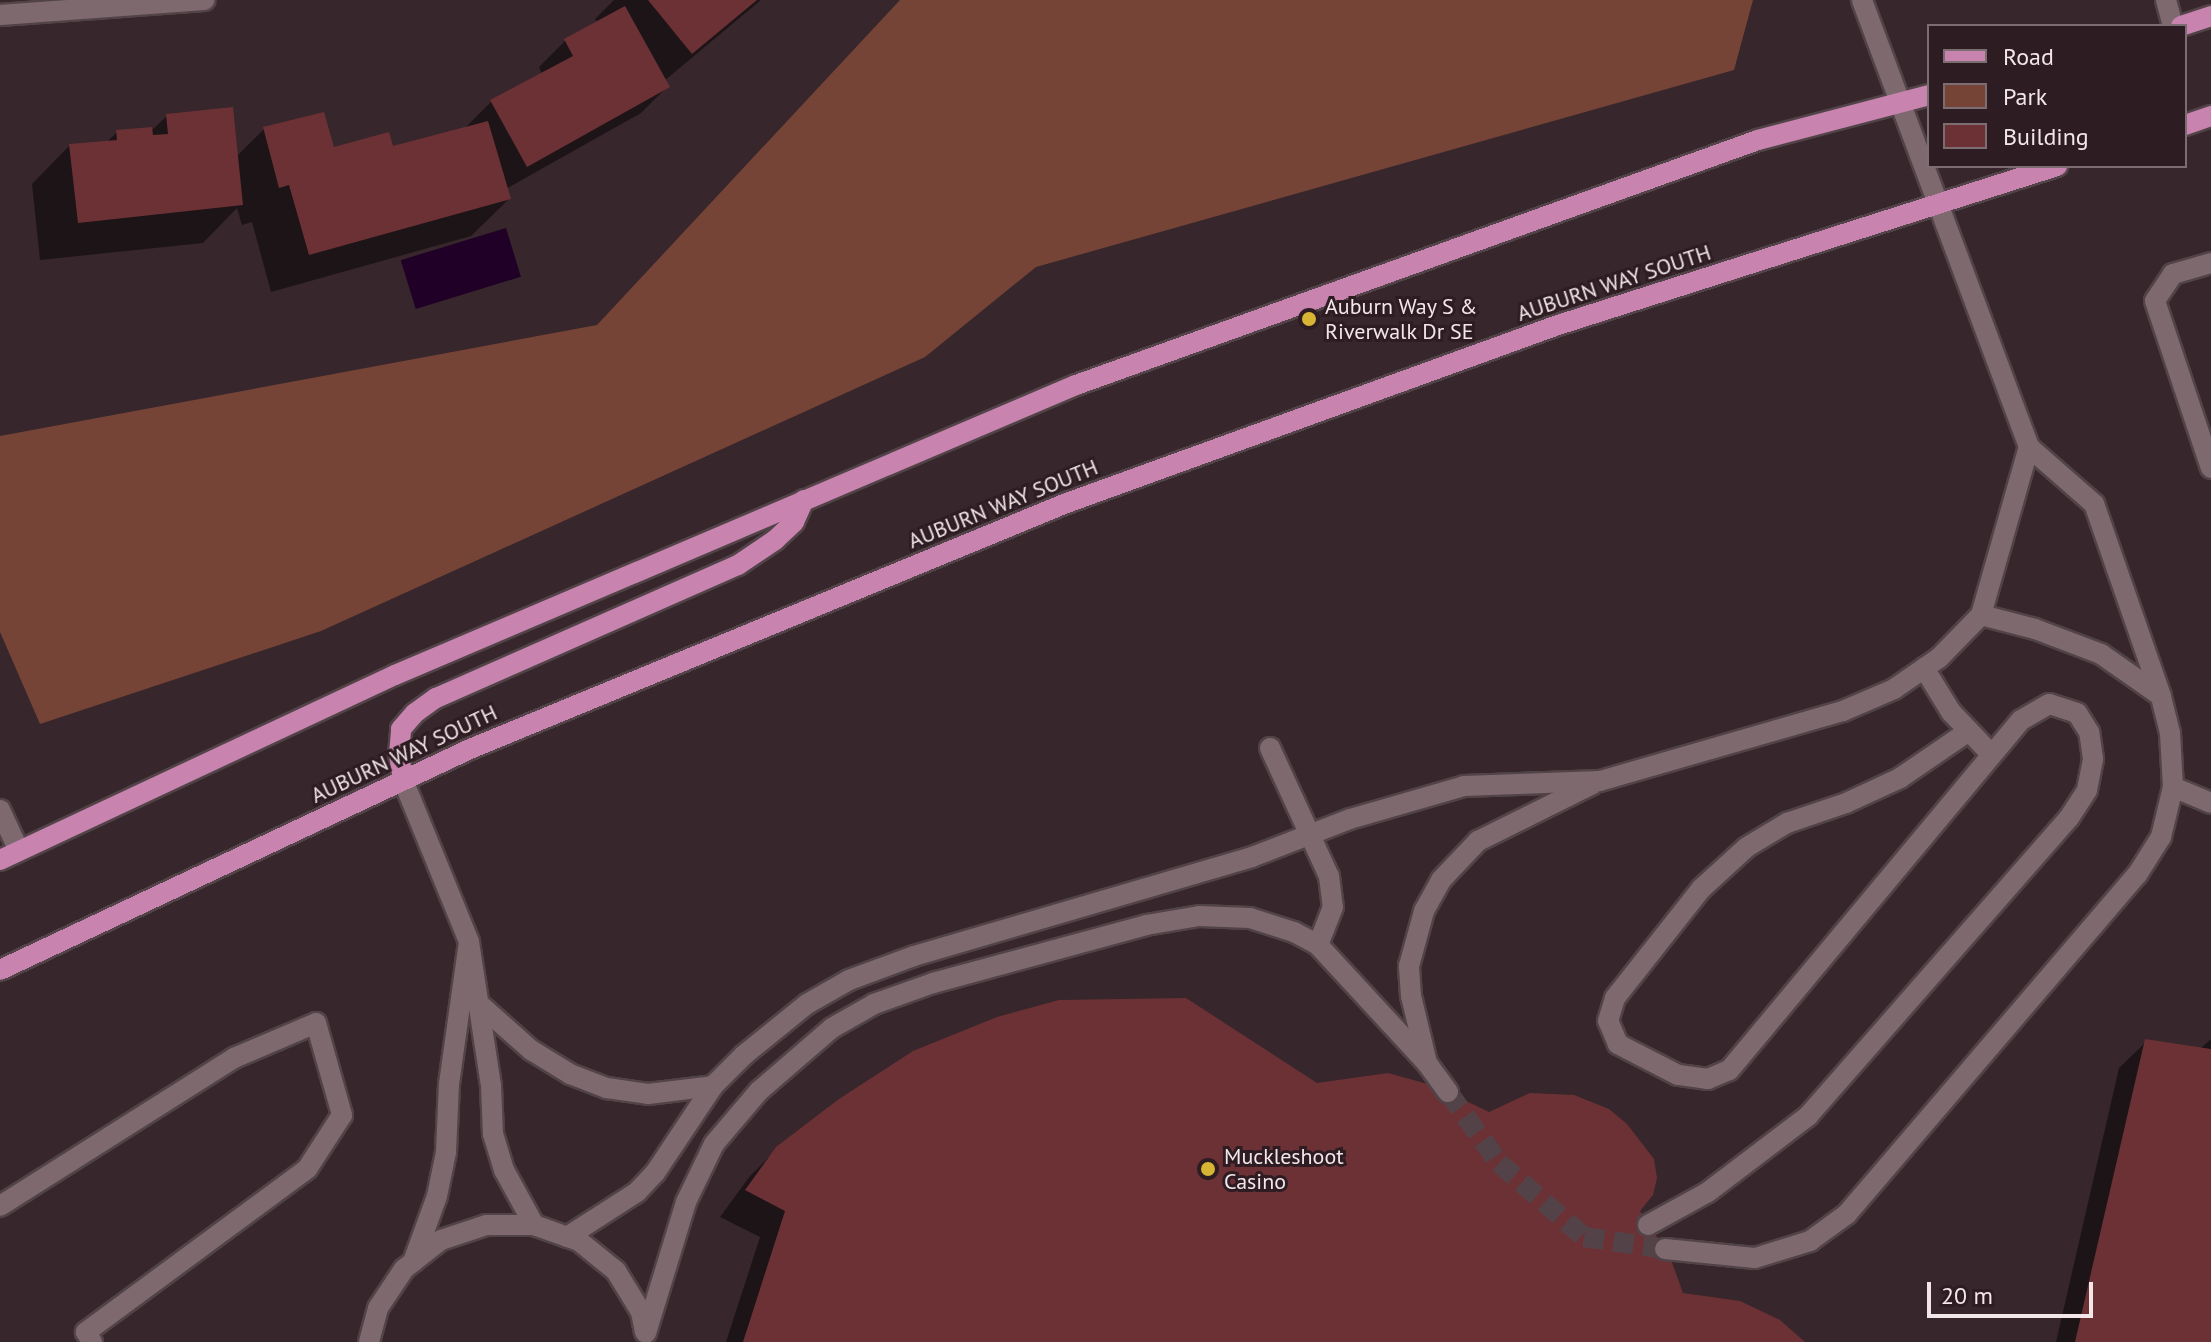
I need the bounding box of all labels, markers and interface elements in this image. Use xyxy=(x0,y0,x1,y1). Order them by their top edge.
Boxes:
legend xyxy=(1927,24,2187,168)
text: Road xyxy=(2003,41,2054,72)
text: Park xyxy=(2003,81,2047,112)
text: Building xyxy=(2003,121,2089,152)
street label: AUBURN WAY SOUTH xyxy=(1513,239,1715,327)
place label: Auburn Way S & Riverwalk Dr SE xyxy=(1325,293,1479,344)
marker: Auburn Way S & Riverwalk Dr SE xyxy=(1300,310,1318,328)
street label: AUBURN WAY SOUTH xyxy=(904,454,1102,554)
street label: AUBURN WAY SOUTH xyxy=(306,699,502,809)
place label: Muckleshoot Casino xyxy=(1224,1143,1344,1194)
marker: Muckleshoot Casino xyxy=(1199,1160,1217,1178)
scale bar xyxy=(1931,1266,2097,1316)
text: 20 m xyxy=(1941,1280,1993,1311)

